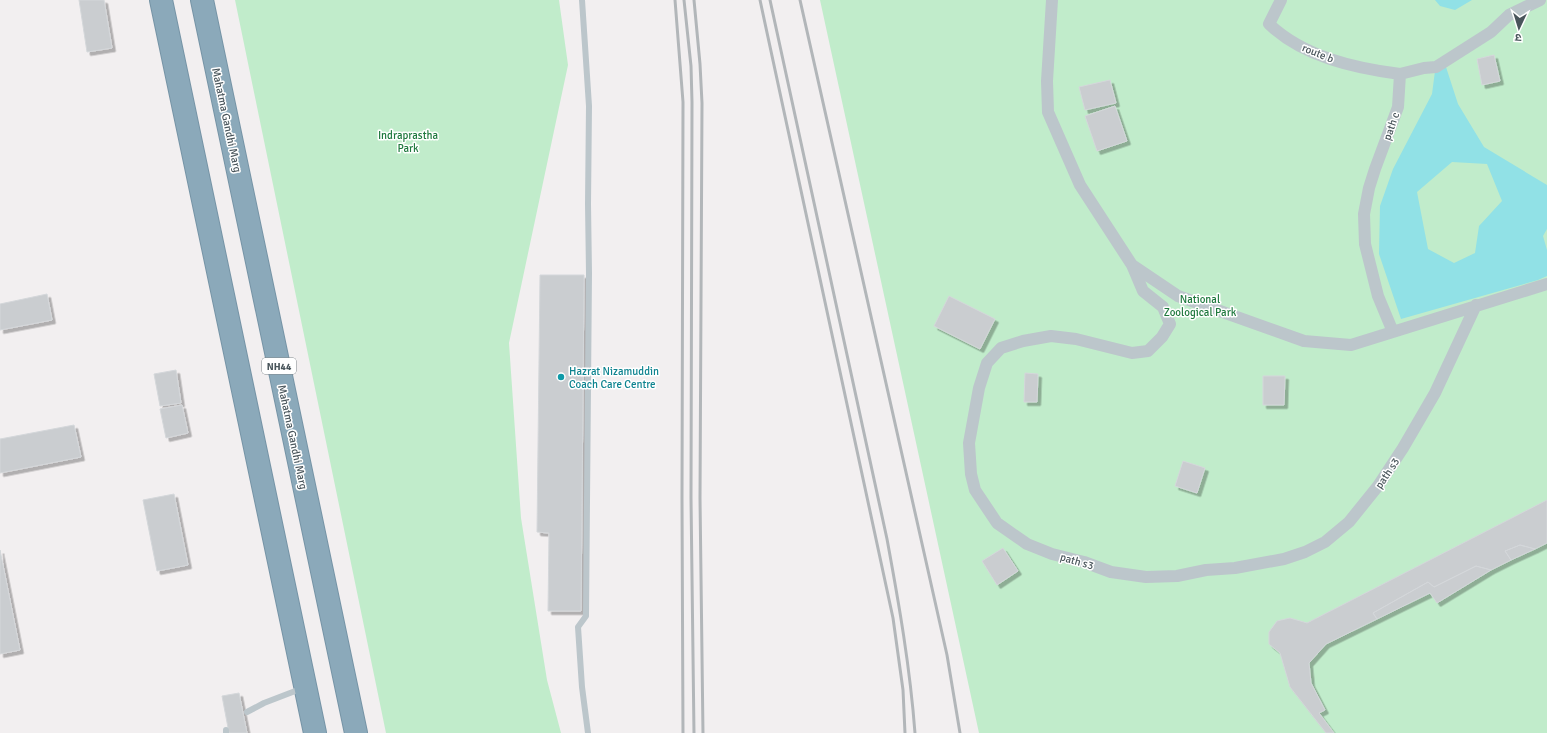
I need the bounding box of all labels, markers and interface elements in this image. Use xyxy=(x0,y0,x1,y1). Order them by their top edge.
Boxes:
north arrow xyxy=(1499,8,1539,48)
text: उ xyxy=(1514,31,1522,44)
street label: route b xyxy=(1300,41,1336,66)
street label: Mahatma Gandhi Marg xyxy=(209,67,244,174)
street label: path c xyxy=(1381,110,1402,142)
park label: Indraprastha Park xyxy=(378,129,439,155)
park label: National Zoological Park xyxy=(1164,293,1237,319)
road number: NH44 xyxy=(262,358,296,374)
place label: Hazrat Nizamuddin Coach Care Centre xyxy=(569,365,659,391)
marker: Hazrat Nizamuddin Coach Care Centre xyxy=(556,372,566,382)
street label: Mahatma Gandhi Marg xyxy=(275,384,310,491)
street label: path s3 xyxy=(1372,455,1402,491)
street label: path s3 xyxy=(1059,551,1095,572)

